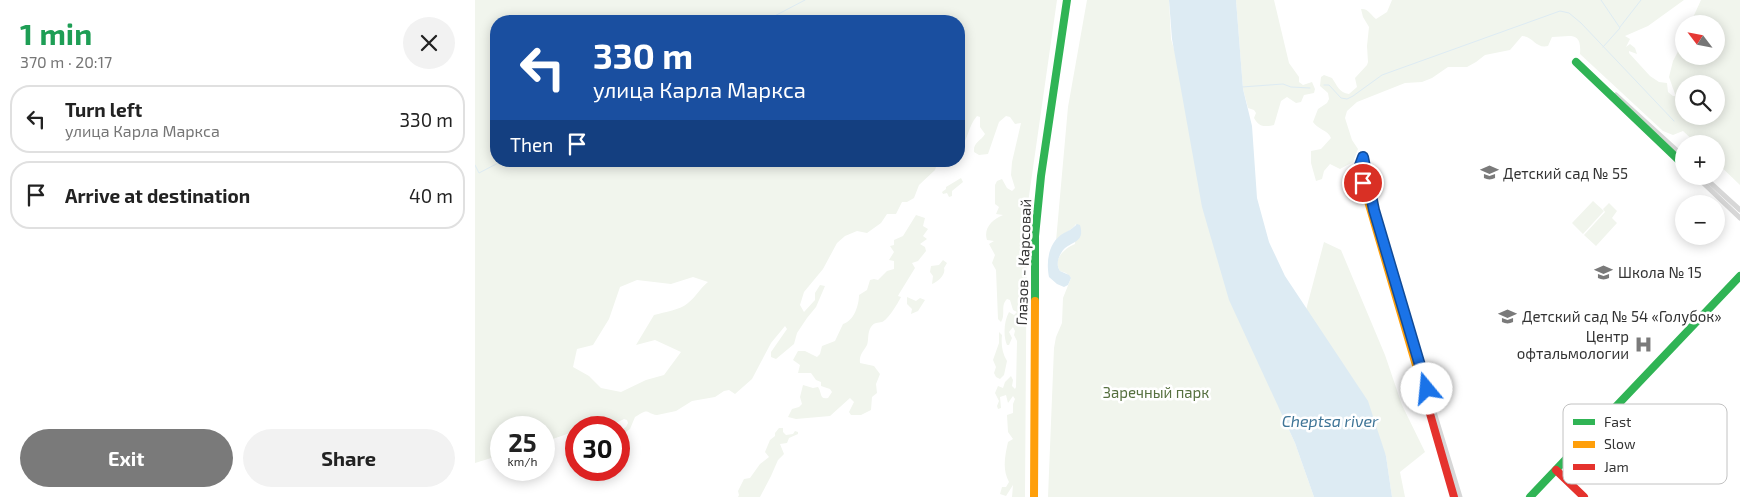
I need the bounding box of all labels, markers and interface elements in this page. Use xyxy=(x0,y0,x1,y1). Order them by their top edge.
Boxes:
text: 1 min xyxy=(20,15,92,51)
north arrow xyxy=(1675,15,1725,65)
map controls xyxy=(1675,15,1725,245)
button: close xyxy=(403,17,455,69)
text: 330 m xyxy=(593,34,693,76)
icon: left xyxy=(510,35,575,100)
text: 370 m · 20:17 xyxy=(20,52,112,71)
button: search xyxy=(1675,75,1725,125)
text: улица Карла Маркса xyxy=(593,76,806,102)
text: Turn left xyxy=(65,98,142,121)
icon: left xyxy=(22,105,50,133)
text: 330 m xyxy=(400,108,453,131)
text: улица Карла Маркса xyxy=(65,121,220,140)
icon: arrive xyxy=(563,130,591,158)
text: Then xyxy=(510,133,553,156)
button: + xyxy=(1675,135,1725,185)
pin xyxy=(1342,162,1384,204)
school or university icon: Детский сад № 55 xyxy=(1479,163,1499,183)
place label: Детский сад № 55 xyxy=(1503,164,1628,182)
icon: arrive xyxy=(1349,169,1377,197)
icon: arrive xyxy=(22,181,50,209)
text: Arrive at destination xyxy=(65,184,250,207)
text: 40 m xyxy=(409,184,453,207)
button: − xyxy=(1675,195,1725,245)
street label: Глазов - Карсовай xyxy=(1012,198,1034,326)
school or university icon: Школа № 15 xyxy=(1594,262,1614,282)
place label: Школа № 15 xyxy=(1618,263,1702,281)
school or university icon: Детский сад № 54 «Голубок» xyxy=(1498,306,1518,326)
place label: Детский сад № 54 «Голубок» xyxy=(1522,307,1722,326)
place label: Центр офтальмологии xyxy=(1517,327,1629,362)
hospital icon: Центр офтальмологии xyxy=(1633,335,1653,355)
position arrow xyxy=(1400,362,1452,414)
park label: Заречный парк xyxy=(1103,383,1209,401)
legend xyxy=(1563,404,1727,484)
water label: Cheptsa river xyxy=(1282,411,1379,430)
text: Fast xyxy=(1604,413,1631,430)
speed limit sign: 30 xyxy=(565,416,630,481)
text: 25 xyxy=(508,427,537,457)
button: Exit xyxy=(20,429,233,487)
button: Share xyxy=(243,429,455,487)
text: Slow xyxy=(1604,435,1636,452)
text: km/h xyxy=(508,454,537,468)
text: Jam xyxy=(1604,458,1629,475)

